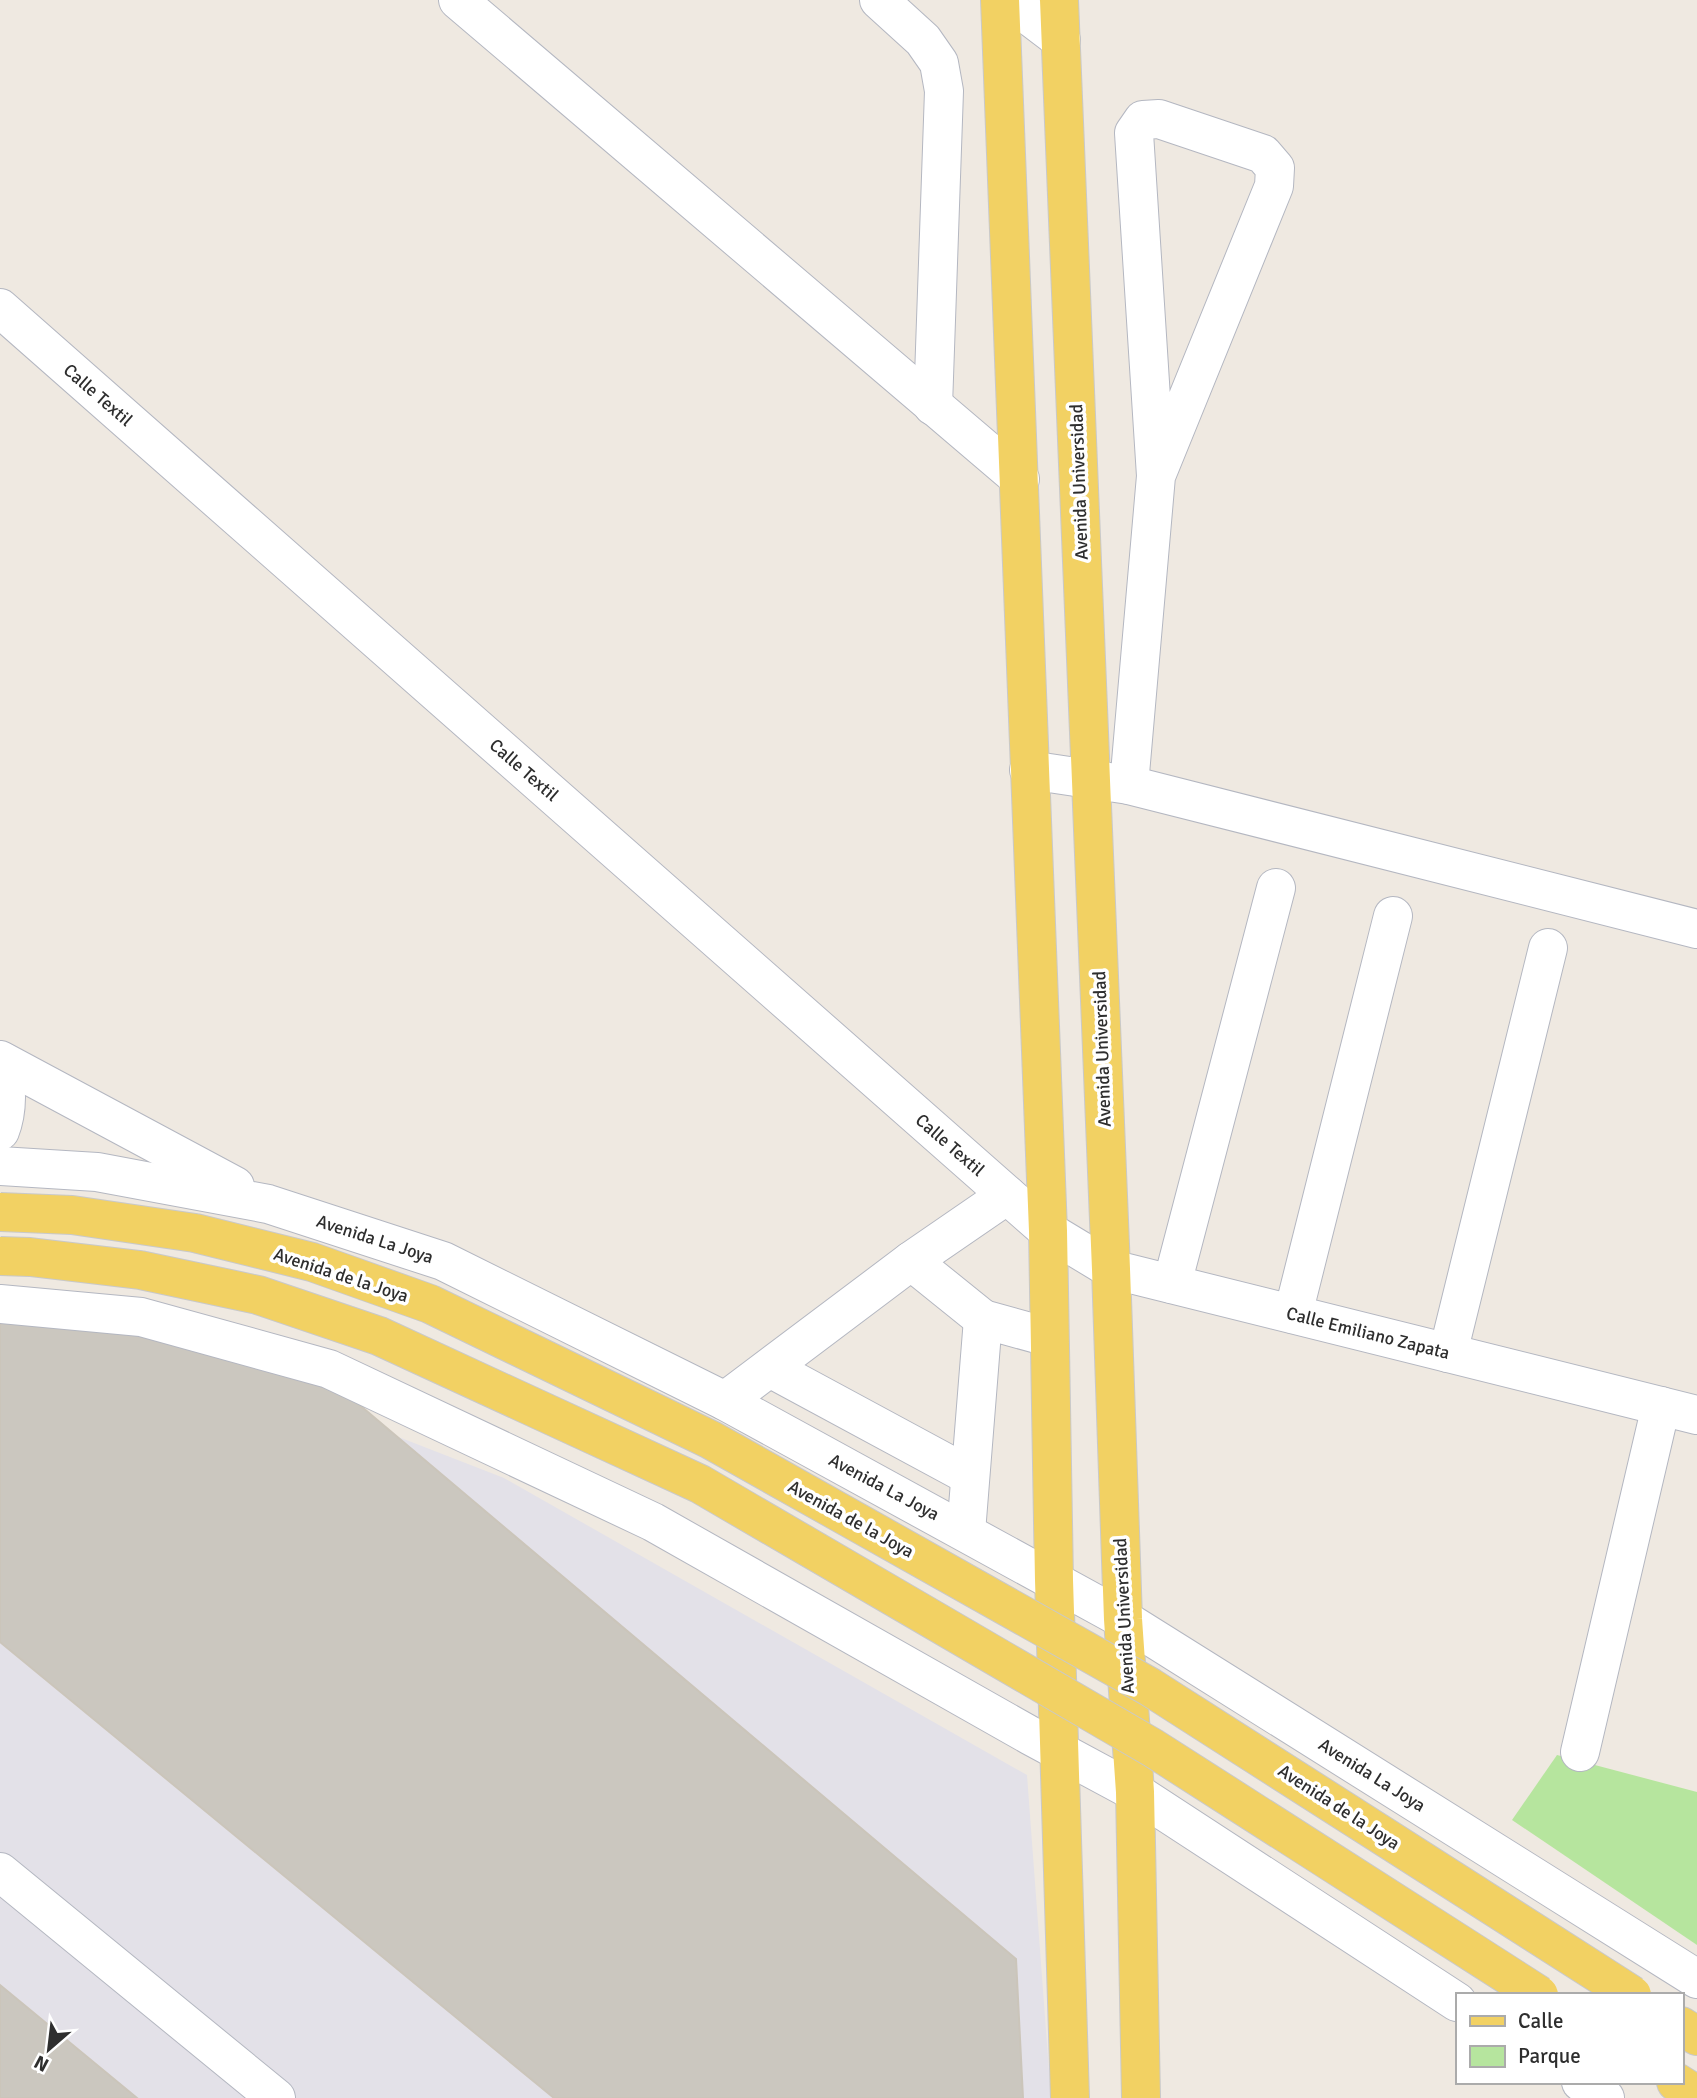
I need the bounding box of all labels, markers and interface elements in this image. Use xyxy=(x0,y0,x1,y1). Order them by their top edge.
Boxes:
street label: Calle Textil xyxy=(59,359,137,431)
street label: Avenida Universidad xyxy=(1065,404,1093,560)
street label: Calle Textil xyxy=(485,734,563,806)
street label: Avenida Universidad xyxy=(1088,971,1116,1127)
street label: Calle Textil xyxy=(911,1109,989,1181)
street label: Avenida La Joya xyxy=(314,1210,436,1268)
street label: Avenida de la Joya xyxy=(271,1243,411,1307)
street label: Calle Emiliano Zapata xyxy=(1284,1302,1452,1364)
street label: Avenida La Joya xyxy=(825,1449,943,1525)
street label: Avenida de la Joya xyxy=(784,1475,918,1563)
street label: Avenida Universidad xyxy=(1109,1537,1139,1695)
street label: Avenida La Joya xyxy=(1315,1733,1429,1817)
street label: Avenida de la Joya xyxy=(1274,1760,1404,1854)
legend xyxy=(1456,1993,1683,2084)
text: Calle xyxy=(1518,2008,1564,2034)
north arrow xyxy=(14,2014,84,2084)
text: Parque xyxy=(1518,2043,1581,2069)
text: N xyxy=(30,2049,53,2077)

